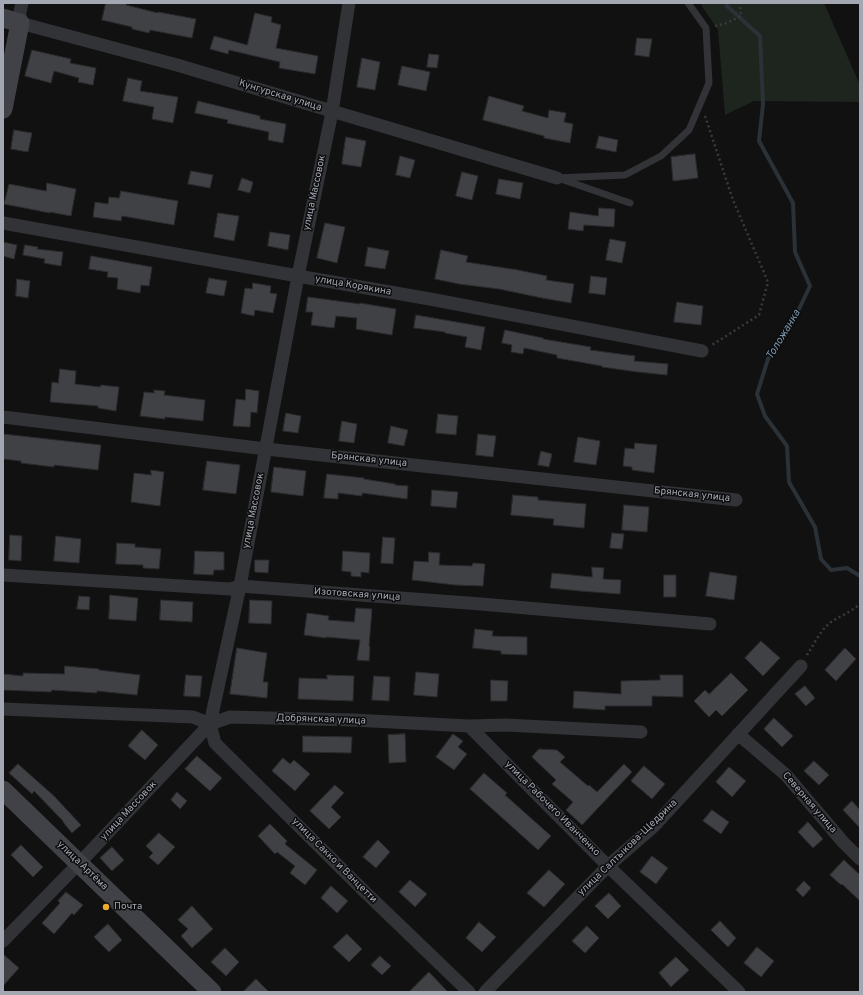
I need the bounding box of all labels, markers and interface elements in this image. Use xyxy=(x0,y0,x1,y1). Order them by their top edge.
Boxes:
street label: Кунгурская улица xyxy=(237,78,323,114)
street label: улица Массовок xyxy=(301,154,329,232)
street label: улица Корякина xyxy=(314,273,392,299)
water label: Толожанка xyxy=(764,308,804,362)
street label: Брянская улица xyxy=(330,450,408,470)
street label: улица Массовок xyxy=(241,472,267,550)
street label: Брянская улица xyxy=(653,485,731,505)
street label: Изотовская улица xyxy=(313,586,401,604)
street label: Добрянская улица xyxy=(276,712,366,728)
street label: улица Рабочего Иванченко xyxy=(502,759,602,859)
street label: Северная улица xyxy=(779,770,839,836)
street label: улица Массовок xyxy=(98,779,160,843)
street label: улица Салтыкова-Щедрина xyxy=(576,797,680,899)
street label: улица Сакко и Ванцетти xyxy=(289,816,379,906)
street label: улица Артёма xyxy=(54,839,110,893)
place label: Почта xyxy=(114,901,142,913)
marker: Почта xyxy=(101,902,111,912)

